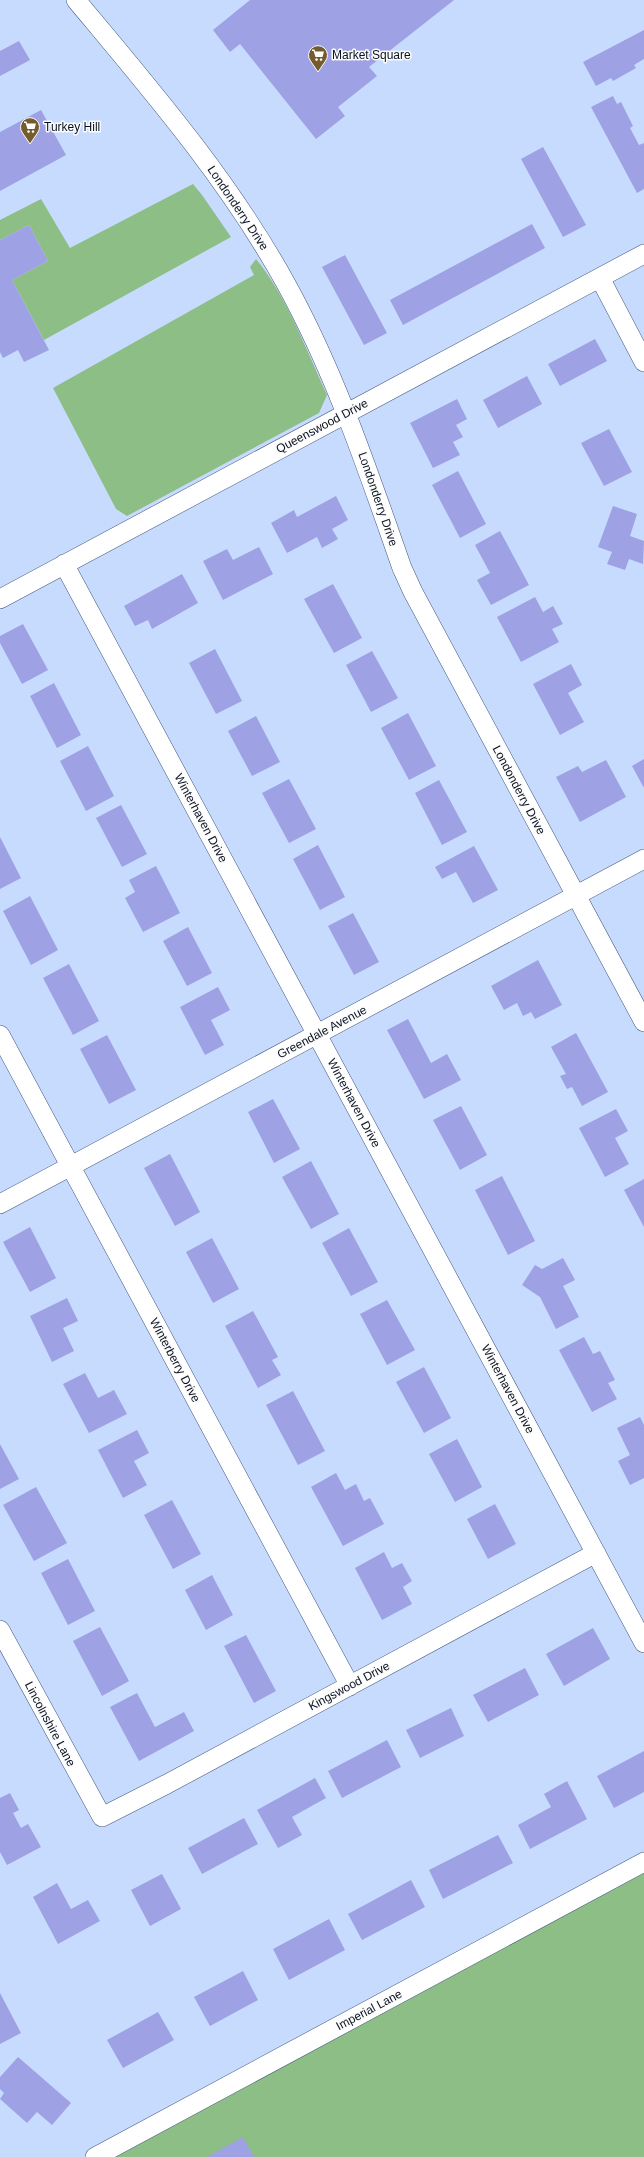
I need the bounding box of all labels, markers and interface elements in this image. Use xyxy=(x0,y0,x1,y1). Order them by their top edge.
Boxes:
supermarket icon: Market Square xyxy=(307,44,329,72)
place label: Market Square xyxy=(332,48,411,62)
supermarket icon: Turkey Hill xyxy=(19,116,41,144)
place label: Turkey Hill xyxy=(44,120,100,134)
street label: Londonderry Drive xyxy=(205,163,272,253)
street label: Queenswood Drive xyxy=(274,396,371,456)
street label: Londonderry Drive xyxy=(355,450,401,548)
street label: Londonderry Drive xyxy=(490,743,549,837)
street label: Winterhaven Drive xyxy=(172,771,231,865)
street label: Greendale Avenue xyxy=(275,1002,369,1061)
street label: Winterhaven Drive xyxy=(325,1056,384,1150)
street label: Winterberry Drive xyxy=(147,1315,203,1405)
street label: Winterhaven Drive xyxy=(479,1342,538,1436)
street label: Kingswood Drive xyxy=(306,1659,392,1713)
street label: Lincolnshire Lane xyxy=(22,1679,78,1769)
street label: Imperial Lane xyxy=(334,1987,405,2033)

